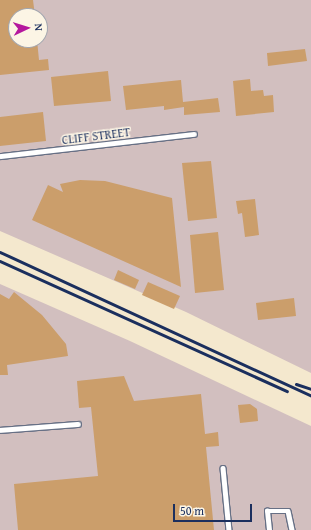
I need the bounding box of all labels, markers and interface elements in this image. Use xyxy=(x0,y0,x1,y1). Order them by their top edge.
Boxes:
north arrow xyxy=(8,8,48,48)
text: N xyxy=(31,23,47,31)
street label: CLIFF STREET xyxy=(61,125,131,147)
scale bar xyxy=(175,496,254,522)
text: 50 m xyxy=(180,502,204,519)

